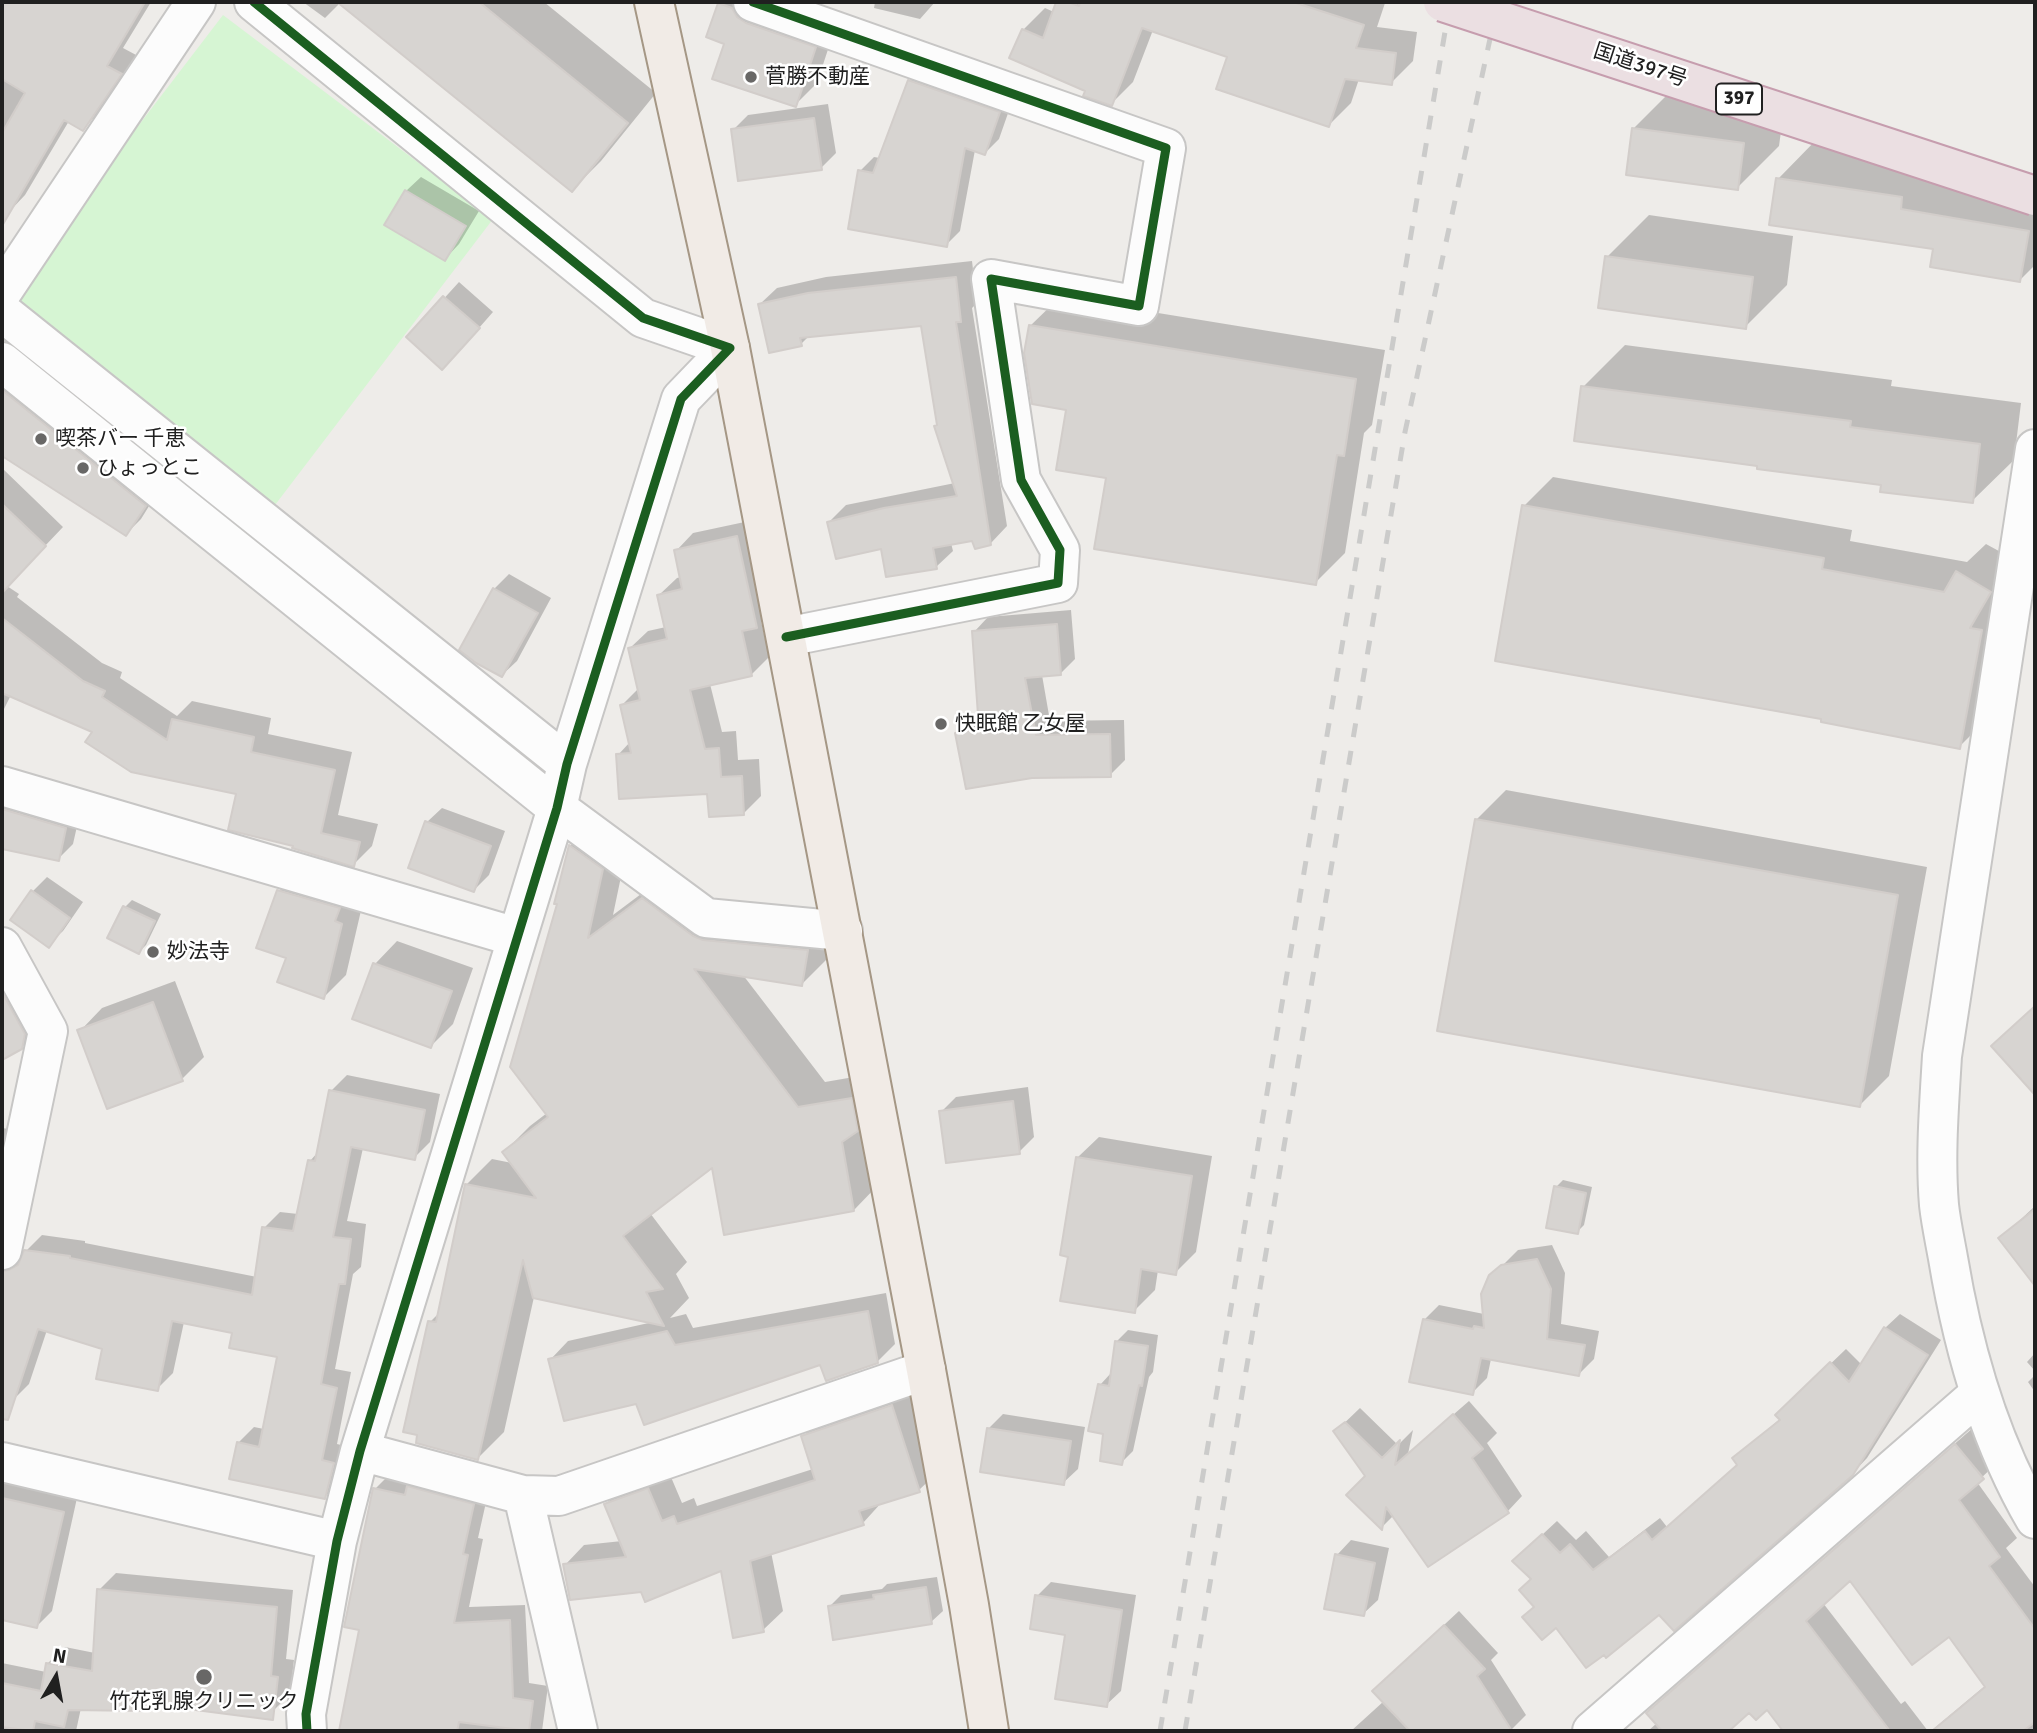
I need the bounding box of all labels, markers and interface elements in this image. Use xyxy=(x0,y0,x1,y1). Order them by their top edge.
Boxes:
street label: 国道397号 xyxy=(1590,39,1690,93)
place label: 菅勝不動産 xyxy=(765,64,870,90)
marker: 菅勝不動産 xyxy=(743,69,759,85)
road number: 397 xyxy=(1716,83,1762,114)
place label: 喫茶バー 千恵 xyxy=(55,426,186,452)
marker: 喫茶バー 千恵 xyxy=(33,431,49,447)
place label: ひょっとこ xyxy=(97,455,202,481)
marker: ひょっとこ xyxy=(75,460,91,476)
place label: 快眠館 乙女屋 xyxy=(955,711,1086,737)
marker: 快眠館 乙女屋 xyxy=(933,716,949,732)
place label: 妙法寺 xyxy=(167,939,230,965)
marker: 妙法寺 xyxy=(145,944,161,960)
north arrow xyxy=(21,1642,91,1712)
text: N xyxy=(51,1643,68,1669)
marker: 竹花乳腺クリニック xyxy=(194,1667,214,1687)
place label: 竹花乳腺クリニック xyxy=(110,1689,298,1715)

